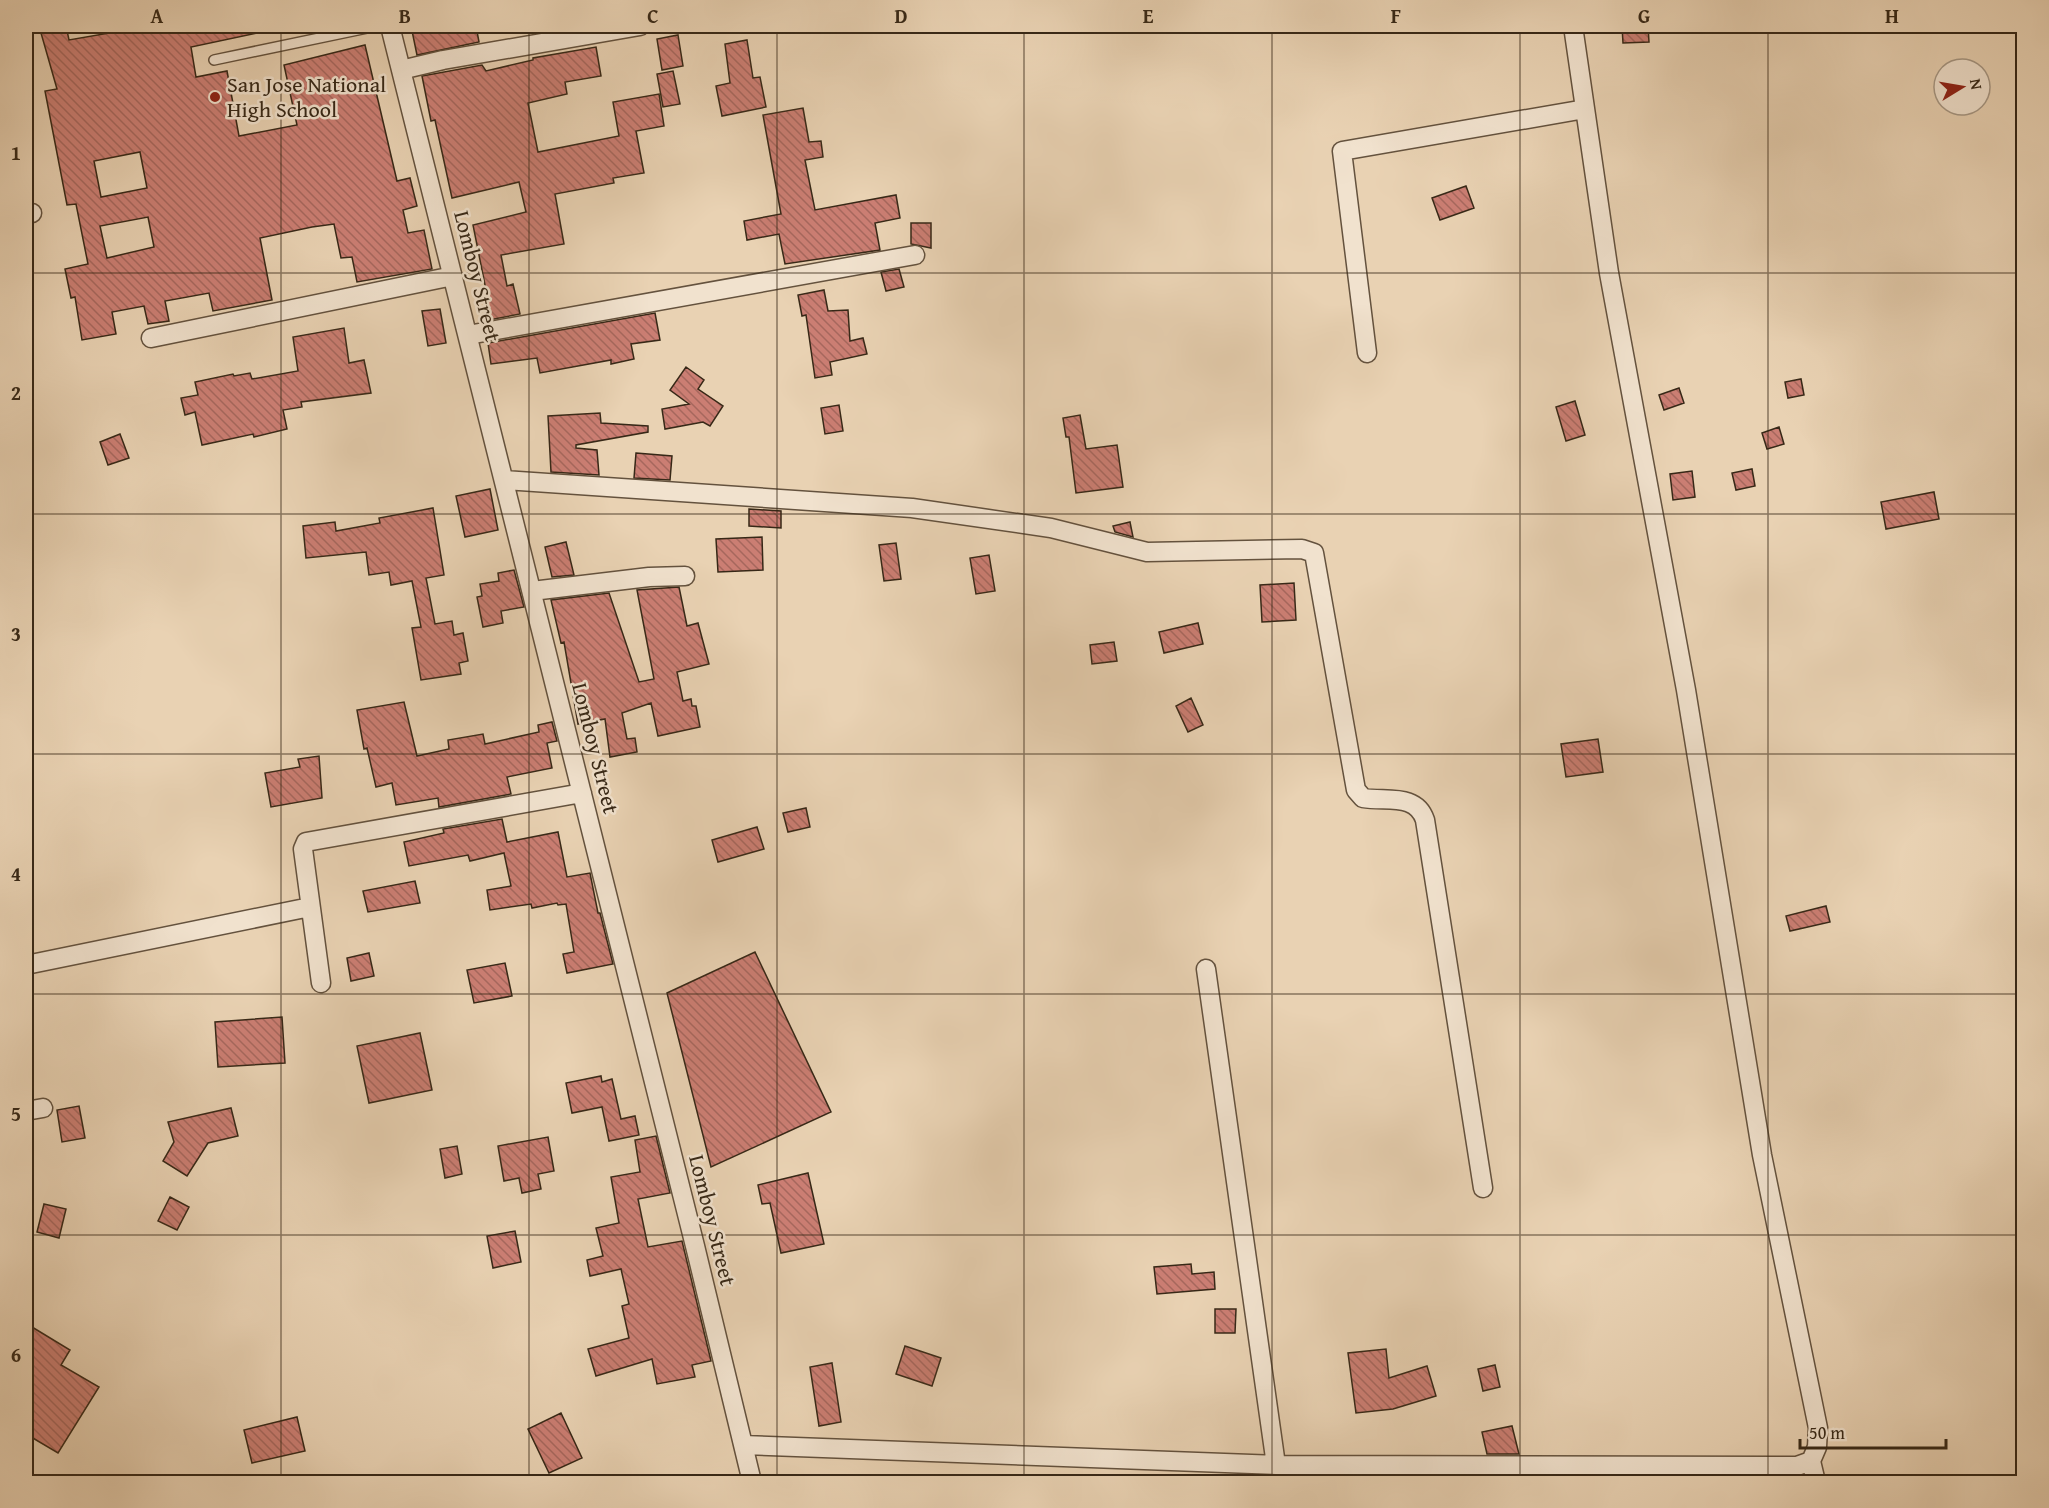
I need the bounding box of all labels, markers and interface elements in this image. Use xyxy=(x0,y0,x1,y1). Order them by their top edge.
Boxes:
text: A xyxy=(151,1,164,30)
text: B xyxy=(399,1,411,30)
text: C xyxy=(647,1,659,30)
text: D xyxy=(894,1,908,30)
text: E xyxy=(1143,1,1154,30)
text: F xyxy=(1391,1,1401,30)
text: G xyxy=(1638,1,1650,30)
text: H xyxy=(1885,1,1899,30)
north arrow xyxy=(1932,57,1992,117)
place label: San Jose National High School xyxy=(227,68,386,125)
text: N xyxy=(1964,77,1990,92)
marker: San Jose National High School xyxy=(208,90,222,104)
text: 1 xyxy=(11,138,21,167)
street label: Lomboy Street xyxy=(446,207,510,345)
text: 2 xyxy=(11,378,21,407)
text: 3 xyxy=(11,619,21,648)
street label: Lomboy Street xyxy=(564,679,628,817)
text: 4 xyxy=(11,859,21,888)
text: 5 xyxy=(11,1099,21,1128)
street label: Lomboy Street xyxy=(681,1151,745,1289)
text: 6 xyxy=(11,1340,21,1369)
scale bar xyxy=(1800,1412,1946,1450)
text: 50 m xyxy=(1809,1419,1845,1446)

